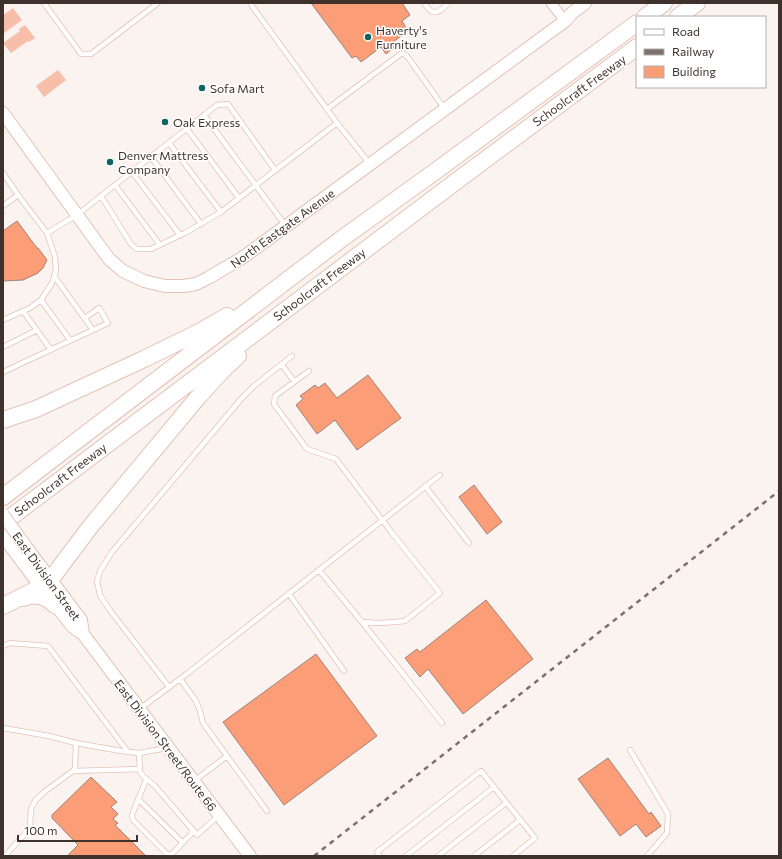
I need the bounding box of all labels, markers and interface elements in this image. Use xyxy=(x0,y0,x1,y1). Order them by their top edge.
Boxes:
legend xyxy=(636,16,766,88)
place label: Haverty's Furniture xyxy=(376,23,427,51)
text: Road xyxy=(672,24,700,38)
marker: Haverty's Furniture xyxy=(363,32,373,42)
text: Railway xyxy=(672,44,714,58)
street label: Schoolcraft Freeway xyxy=(530,52,628,128)
text: Building xyxy=(672,64,716,78)
place label: Sofa Mart xyxy=(210,81,265,95)
marker: Sofa Mart xyxy=(197,83,207,93)
place label: Oak Express xyxy=(173,115,240,129)
marker: Oak Express xyxy=(160,117,170,127)
place label: Denver Mattress Company xyxy=(118,148,209,176)
marker: Denver Mattress Company xyxy=(105,157,115,167)
street label: North Eastgate Avenue xyxy=(227,186,337,270)
street label: Schoolcraft Freeway xyxy=(270,245,368,323)
street label: Schoolcraft Freeway xyxy=(11,440,109,518)
street label: East Division Street xyxy=(10,529,84,623)
street label: East Division Street/Route 66 xyxy=(112,677,220,813)
scale bar xyxy=(18,817,137,843)
text: 100 m xyxy=(24,823,58,837)

